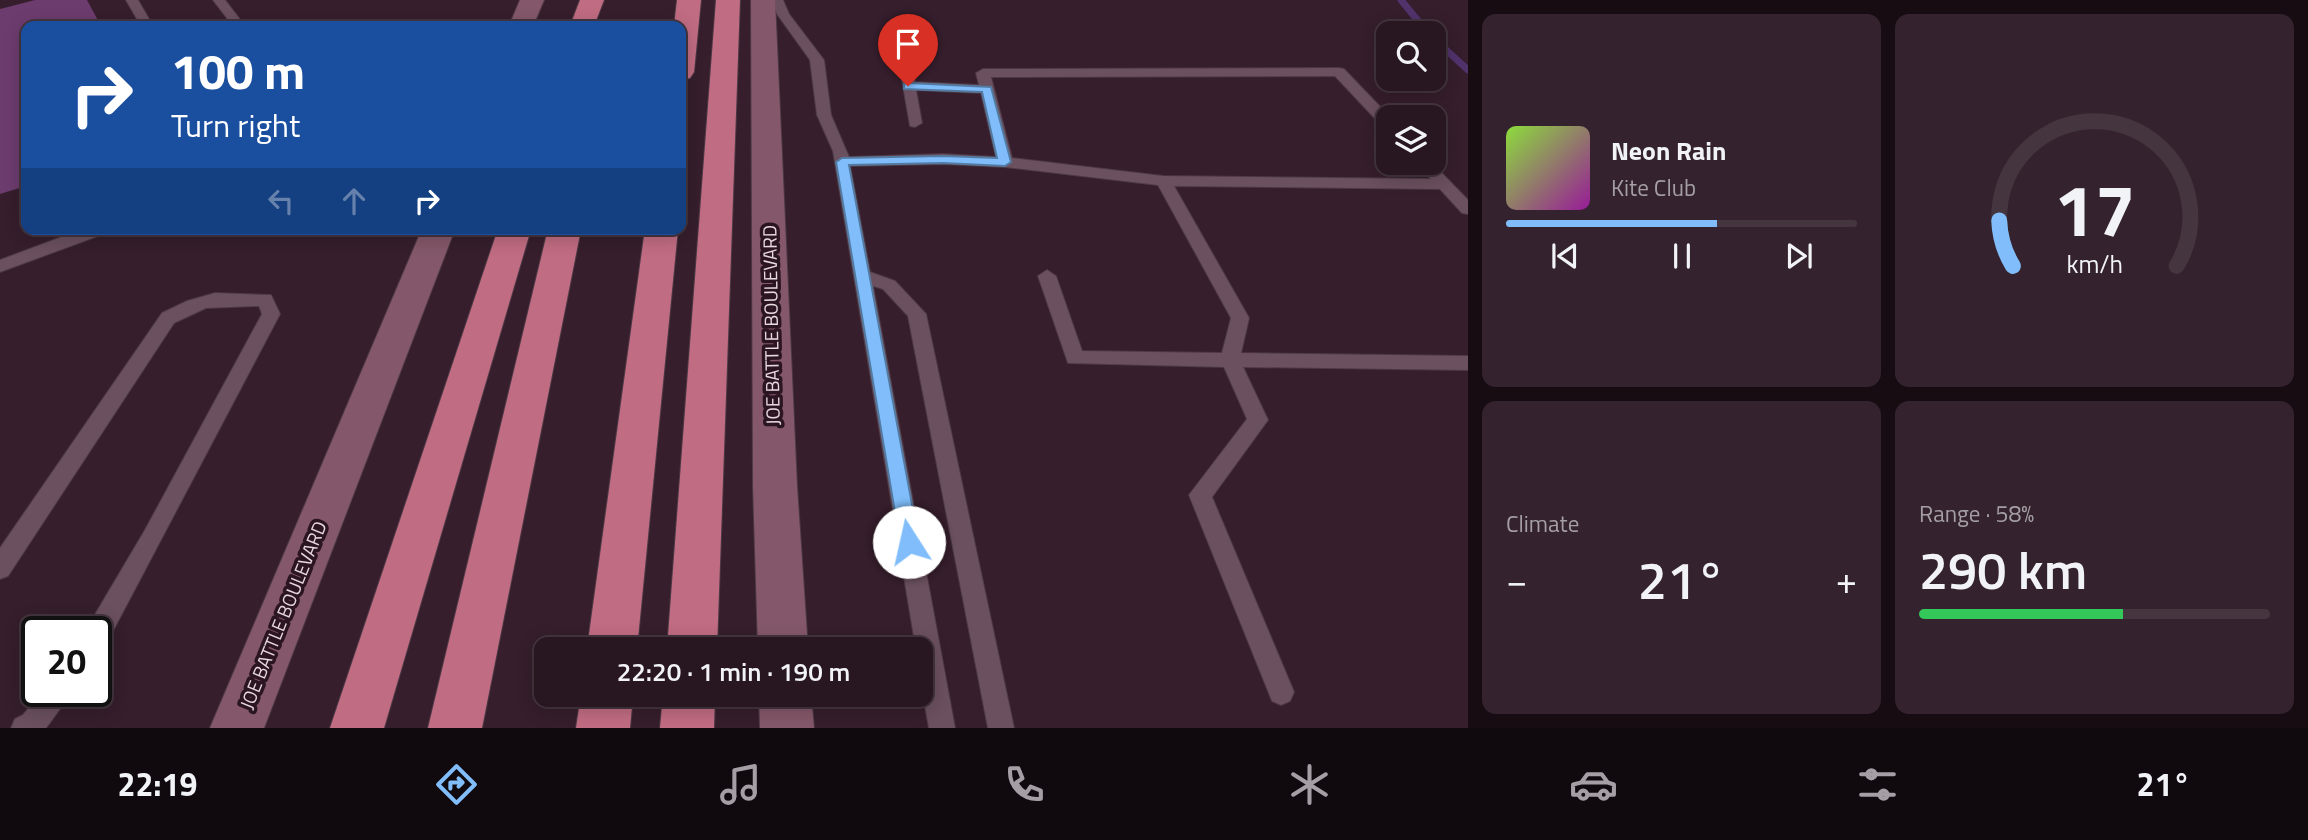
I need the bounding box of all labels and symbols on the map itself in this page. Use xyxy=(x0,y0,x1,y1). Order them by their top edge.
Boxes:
pin xyxy=(878,14,938,86)
street label: JOE BATTLE BOULEVARD xyxy=(754,225,787,425)
position arrow xyxy=(872,505,946,579)
street label: JOE BATTLE BOULEVARD xyxy=(232,517,334,713)
speed limit sign: 20 xyxy=(21,616,112,707)

